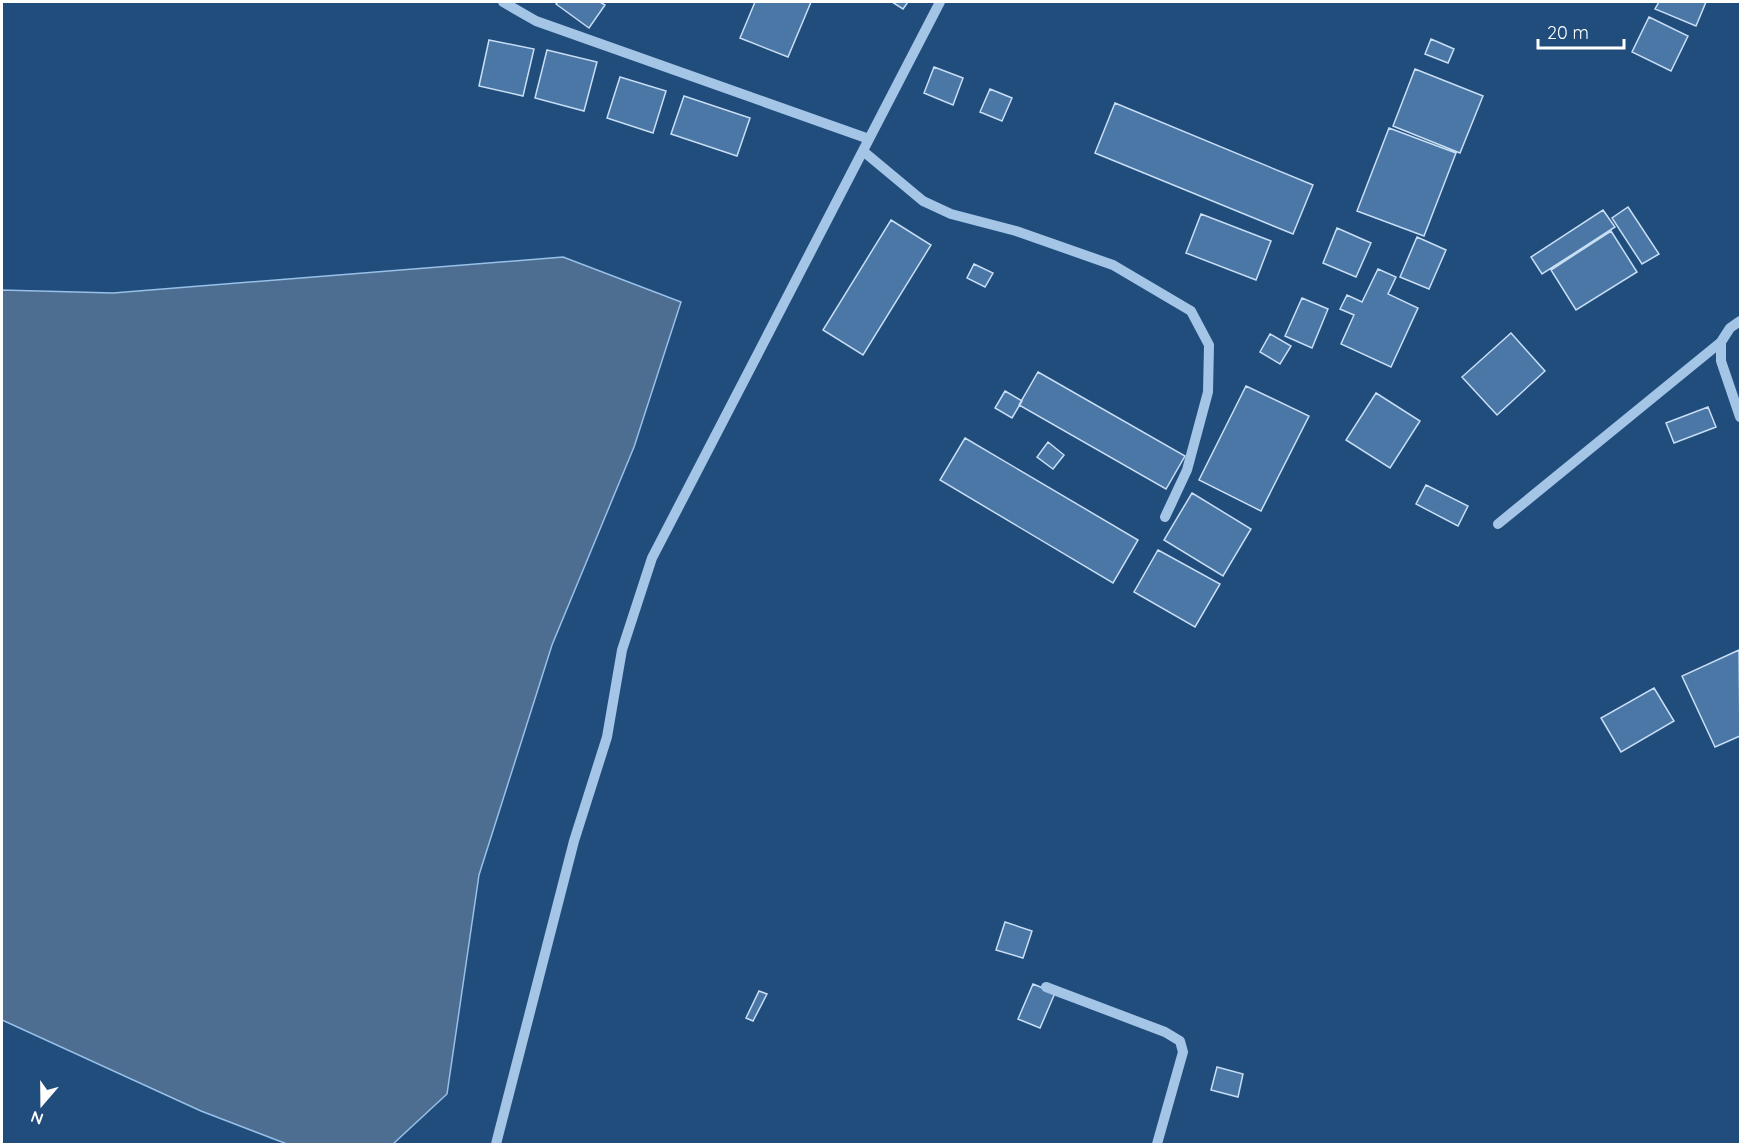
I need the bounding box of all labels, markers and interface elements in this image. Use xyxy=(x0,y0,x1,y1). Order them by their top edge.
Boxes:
scale bar xyxy=(1538,12,1624,50)
text: 20 m xyxy=(1547,21,1589,44)
north arrow xyxy=(12,1074,72,1134)
text: N xyxy=(28,1107,46,1130)

